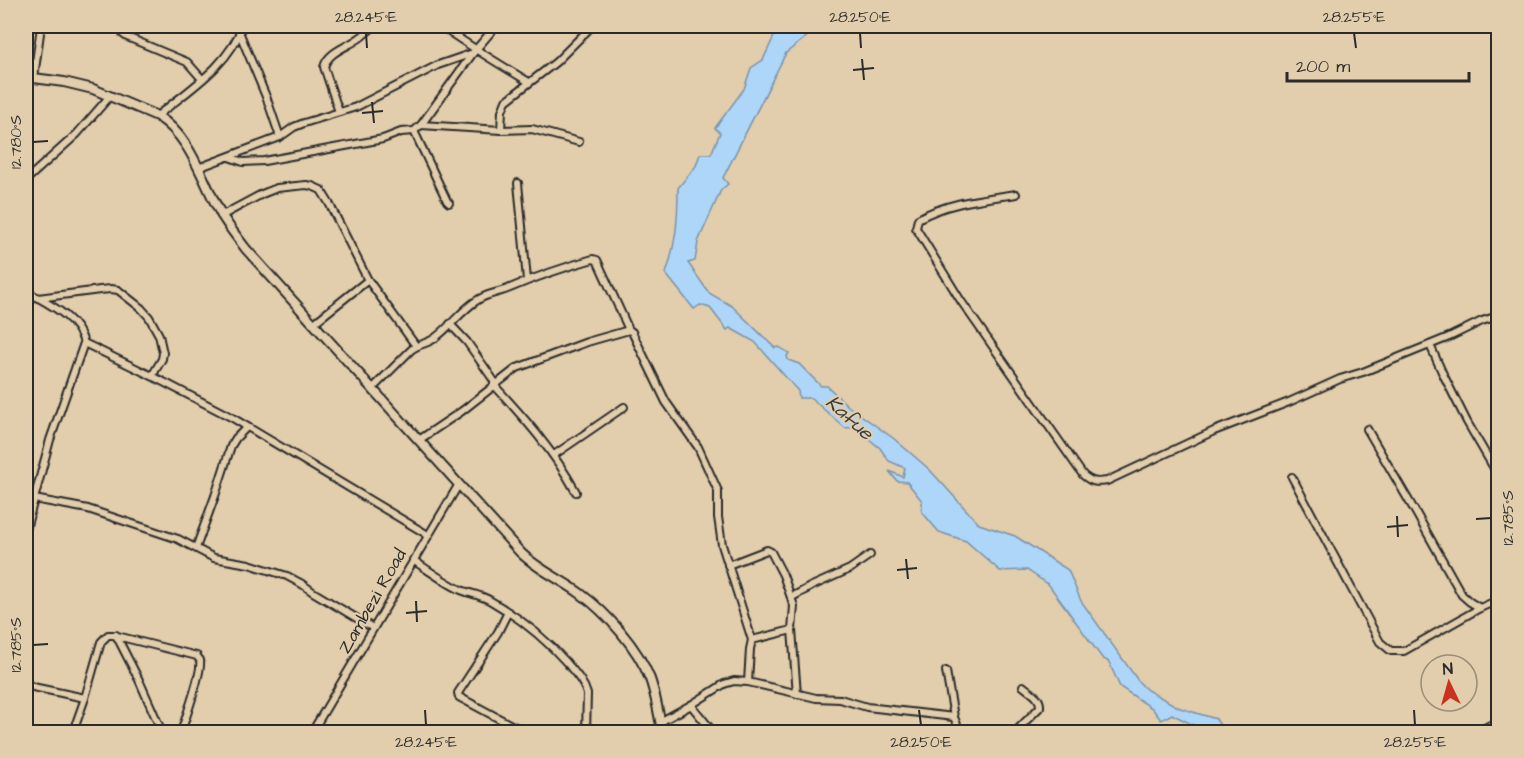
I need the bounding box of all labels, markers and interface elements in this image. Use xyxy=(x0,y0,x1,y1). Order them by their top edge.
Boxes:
text: 28.245°E xyxy=(335,7,397,28)
text: 28.250°E xyxy=(829,7,891,28)
text: 28.255°E xyxy=(1323,7,1385,28)
scale bar xyxy=(1287,45,1468,83)
text: 200 m xyxy=(1296,54,1350,79)
text: 12.780°S xyxy=(6,115,27,169)
water label: Kafue xyxy=(819,389,880,447)
text: 12.785°S xyxy=(1498,490,1519,546)
street label: Zambezi Road xyxy=(332,544,413,658)
text: 12.785°S xyxy=(6,617,27,673)
north arrow xyxy=(1419,653,1479,713)
text: N xyxy=(1442,658,1454,680)
text: 28.245°E xyxy=(395,732,457,753)
text: 28.250°E xyxy=(890,732,952,753)
text: 28.255°E xyxy=(1384,732,1446,753)

